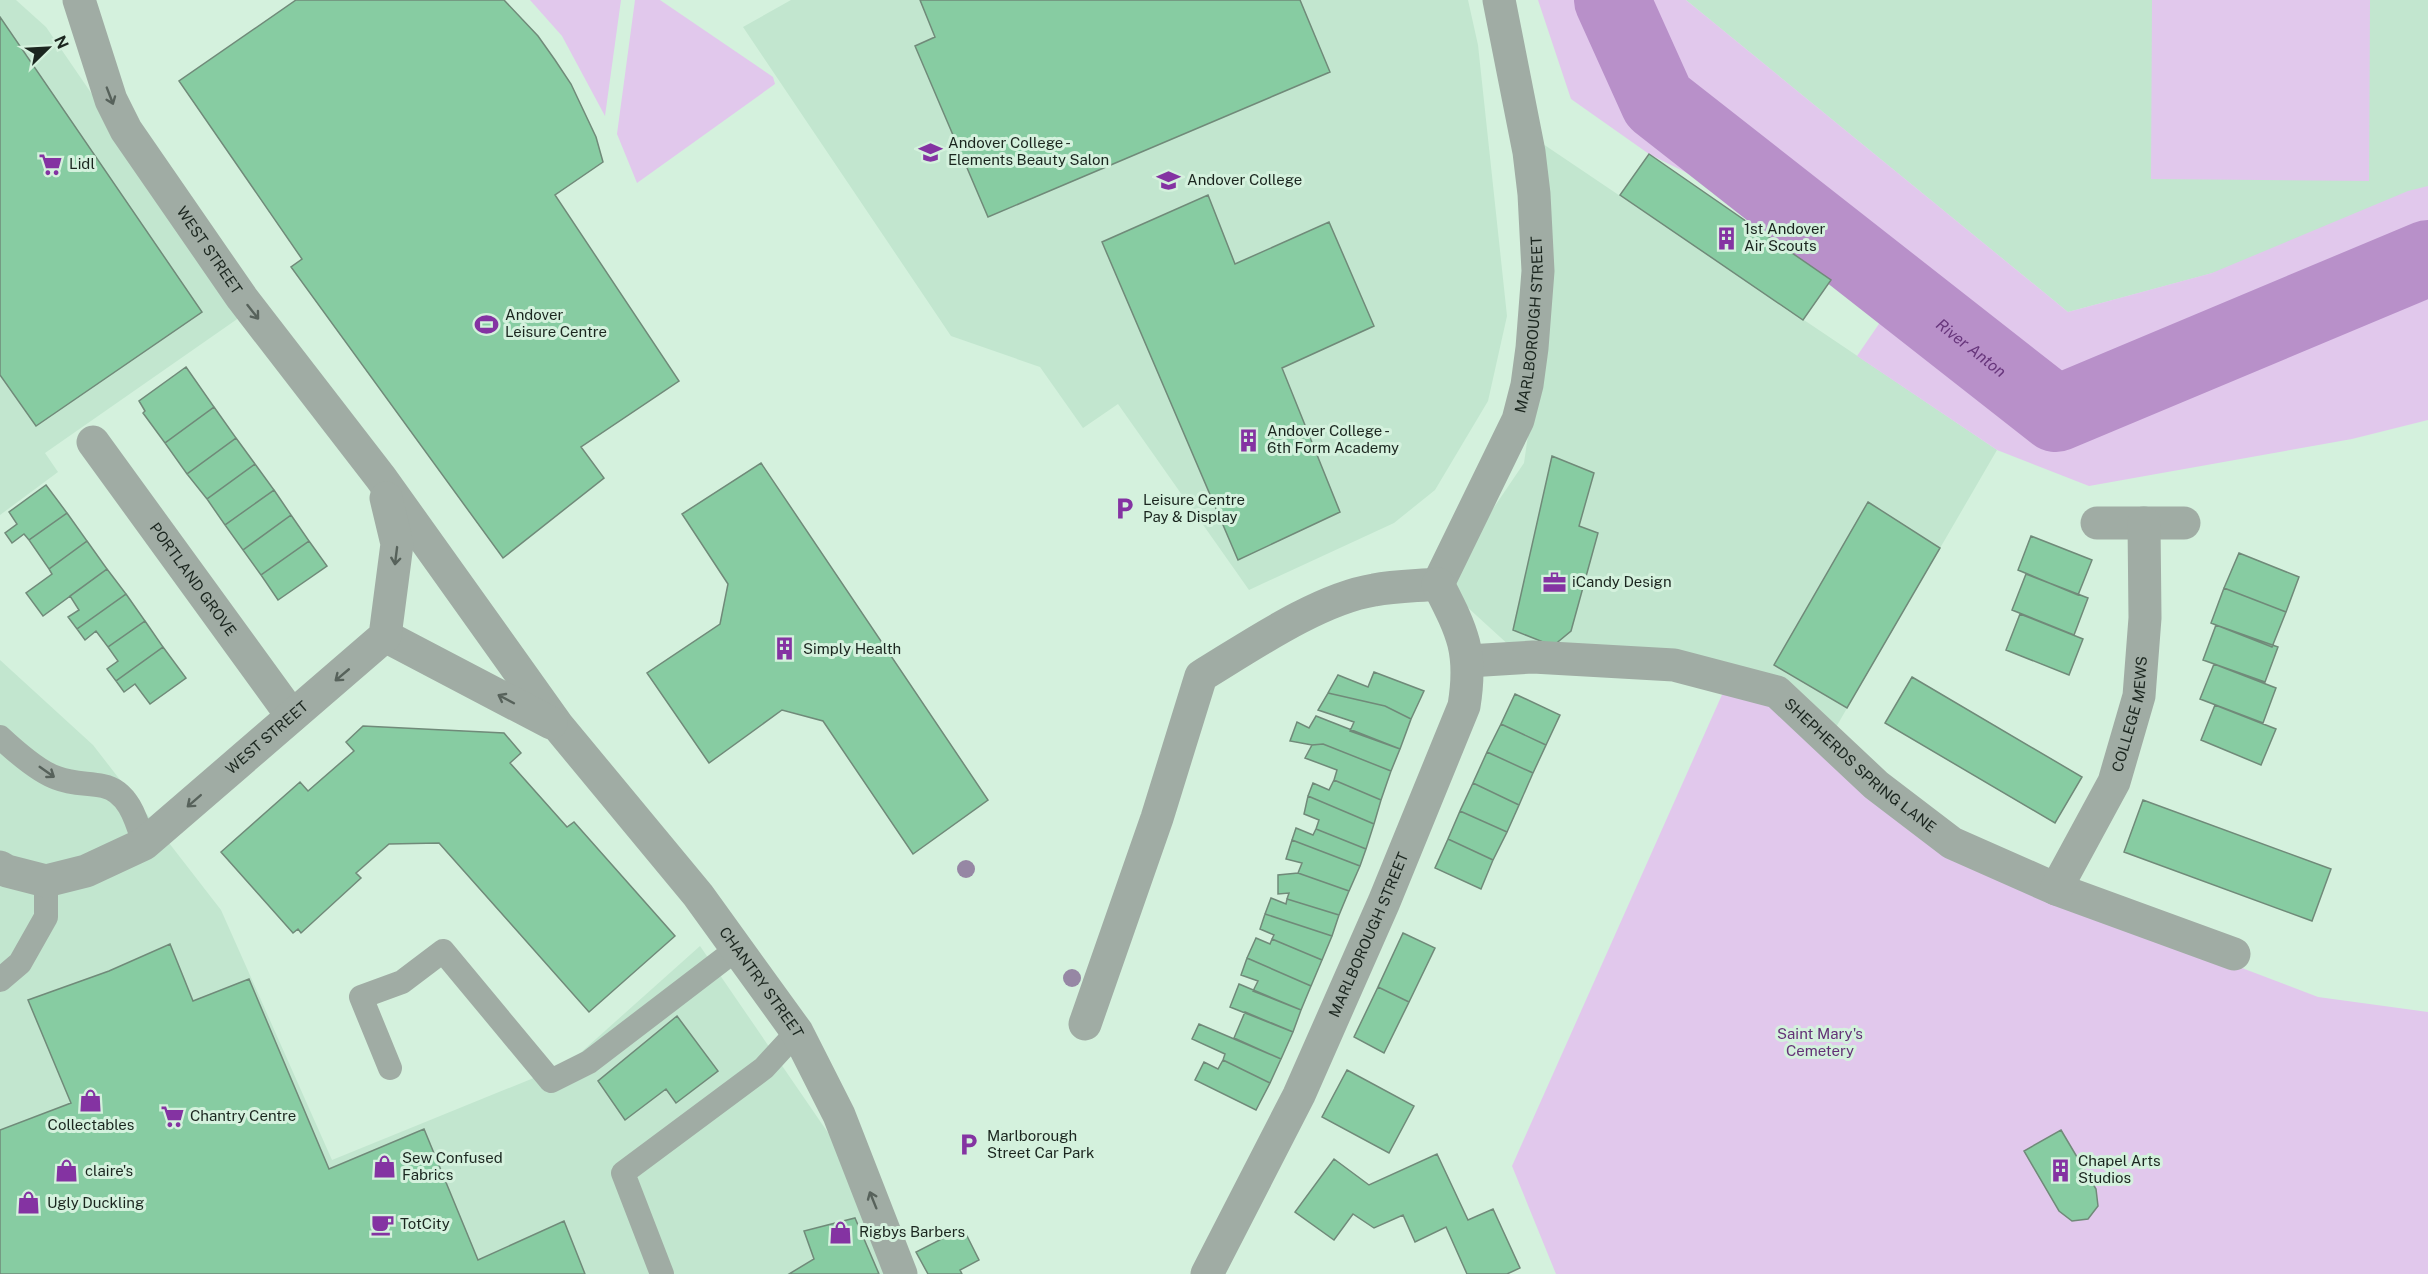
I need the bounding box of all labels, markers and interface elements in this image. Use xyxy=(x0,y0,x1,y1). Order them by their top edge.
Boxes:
north arrow xyxy=(18,18,78,78)
text: N xyxy=(50,33,72,52)
one-way arrow xyxy=(105,86,116,104)
place label: Andover College - Elements Beauty Salon xyxy=(948,134,1109,168)
school or university icon: Andover College - Elements Beauty Salon xyxy=(917,139,943,165)
supermarket icon: Lidl xyxy=(38,151,64,177)
place label: Lidl xyxy=(69,155,95,172)
school or university icon: Andover College xyxy=(1156,167,1182,193)
place label: Andover College xyxy=(1187,171,1302,188)
street label: WEST STREET xyxy=(173,203,246,297)
place label: 1st Andover Air Scouts xyxy=(1744,220,1825,254)
building icon: 1st Andover Air Scouts xyxy=(1713,225,1739,251)
street label: MARLBOROUGH STREET xyxy=(1511,236,1546,415)
one-way arrow xyxy=(246,303,259,319)
place label: Andover Leisure Centre xyxy=(505,306,607,340)
sports icon: Andover Leisure Centre xyxy=(474,311,500,337)
water label: River Anton xyxy=(1932,315,2010,381)
place label: Andover College - 6th Form Academy xyxy=(1267,422,1399,456)
building icon: Andover College - 6th Form Academy xyxy=(1236,427,1262,453)
place label: Leisure Centre Pay & Display xyxy=(1143,491,1245,525)
parking icon: Leisure Centre Pay & Display xyxy=(1112,496,1138,522)
street label: PORTLAND GROVE xyxy=(147,519,240,639)
one-way arrow xyxy=(390,546,401,565)
office icon: iCandy Design xyxy=(1541,569,1567,595)
place label: iCandy Design xyxy=(1572,573,1672,590)
building icon: Simply Health xyxy=(772,636,798,662)
place label: Simply Health xyxy=(803,640,901,657)
street label: COLLEGE MEWS xyxy=(2108,655,2150,774)
one-way arrow xyxy=(334,668,350,681)
one-way arrow xyxy=(498,693,515,705)
street label: SHEPHERDS SPRING LANE xyxy=(1781,695,1940,836)
street label: WEST STREET xyxy=(222,697,311,777)
one-way arrow xyxy=(38,766,54,778)
one-way arrow xyxy=(187,794,202,808)
street label: MARLBOROUGH STREET xyxy=(1325,850,1411,1020)
street label: CHANTRY STREET xyxy=(716,924,807,1040)
park label: Saint Mary's Cemetery xyxy=(1777,1025,1863,1059)
shop icon: Collectables xyxy=(78,1088,104,1114)
supermarket icon: Chantry Centre xyxy=(159,1103,185,1129)
place label: Chantry Centre xyxy=(190,1107,296,1124)
place label: Collectables xyxy=(48,1116,134,1133)
place label: Marlborough Street Car Park xyxy=(987,1127,1094,1161)
parking icon: Marlborough Street Car Park xyxy=(956,1132,982,1158)
place label: Sew Confused Fabrics xyxy=(402,1149,503,1183)
place label: Chapel Arts Studios xyxy=(2078,1152,2161,1186)
shop icon: Sew Confused Fabrics xyxy=(371,1154,397,1180)
building icon: Chapel Arts Studios xyxy=(2047,1157,2073,1183)
shop icon: claire's xyxy=(54,1158,80,1184)
place label: claire's xyxy=(85,1162,133,1179)
shop icon: Ugly Duckling xyxy=(16,1190,42,1216)
one-way arrow xyxy=(867,1191,878,1209)
place label: Ugly Duckling xyxy=(47,1194,144,1211)
cafe icon: TotCity xyxy=(369,1211,395,1237)
place label: TotCity xyxy=(400,1215,450,1232)
shop icon: Rigbys Barbers xyxy=(828,1219,854,1245)
place label: Rigbys Barbers xyxy=(859,1223,965,1240)

